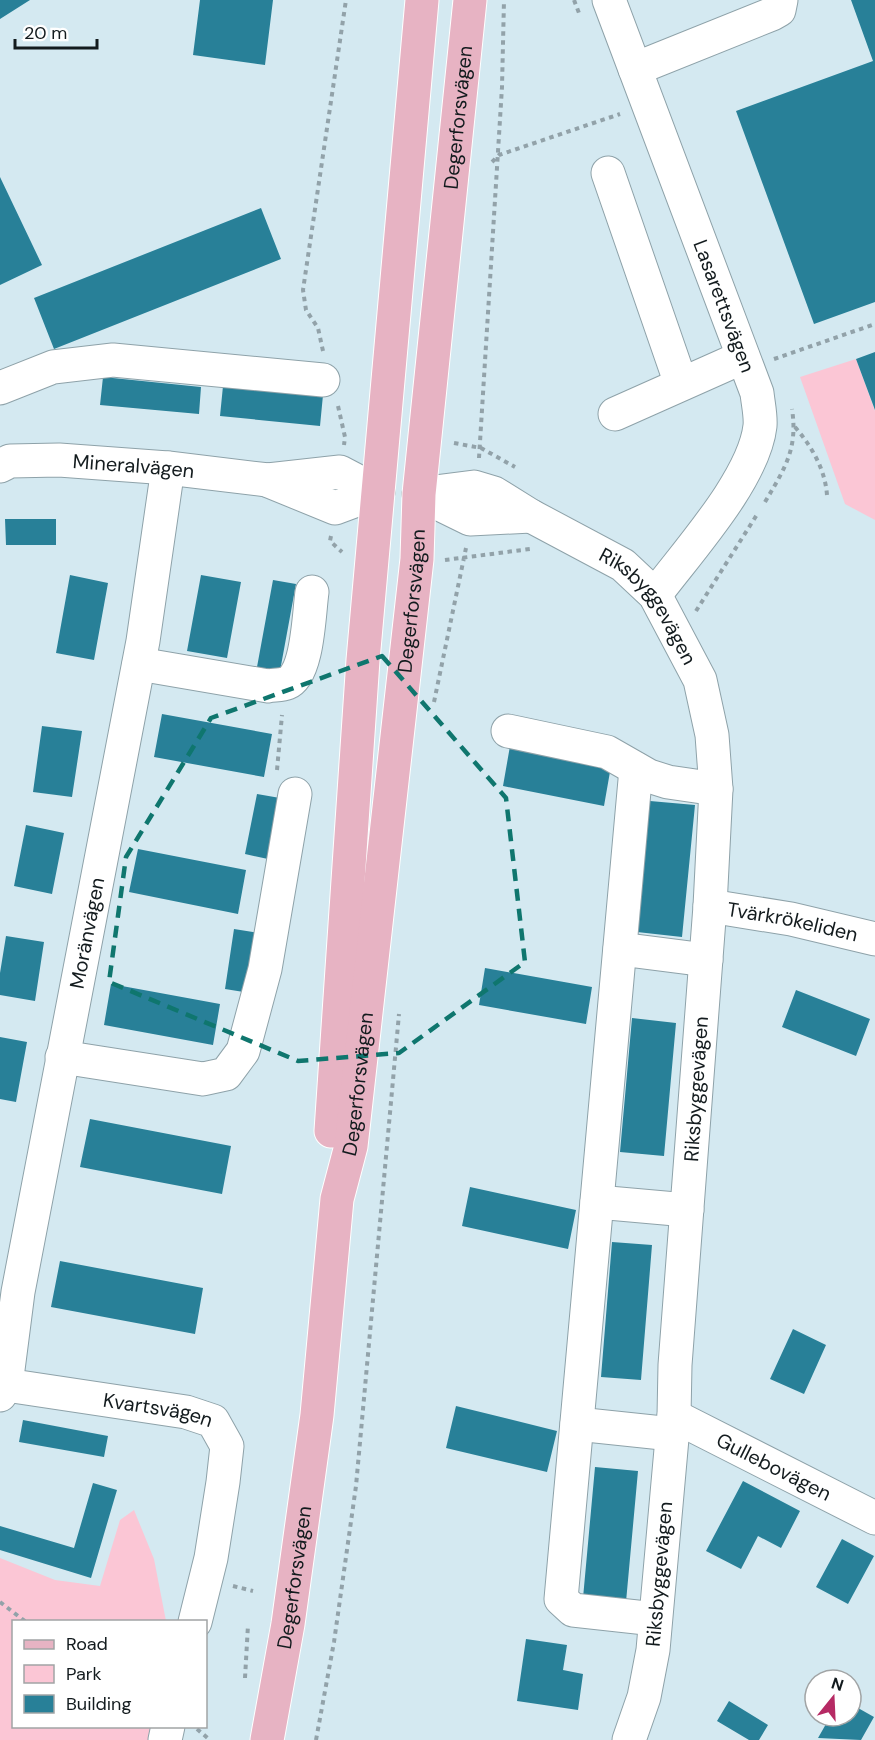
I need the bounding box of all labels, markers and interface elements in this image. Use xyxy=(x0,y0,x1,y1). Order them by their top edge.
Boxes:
scale bar xyxy=(15,12,98,50)
text: 20 m xyxy=(24,21,67,45)
street label: Degerforsvägen xyxy=(438,44,478,191)
street label: Lasarettsvägen xyxy=(687,236,761,376)
street label: Mineralvägen xyxy=(72,448,196,484)
street label: Degerforsvägen xyxy=(391,529,431,674)
street label: Riksbyggevägen xyxy=(595,542,703,669)
street label: Moränvägen xyxy=(64,875,110,991)
street label: Tvärkrökeliden xyxy=(725,896,861,947)
street label: Degerforsvägen xyxy=(336,1011,379,1159)
street label: Riksbyggevägen xyxy=(678,1015,714,1163)
street label: Kvartsvägen xyxy=(101,1387,216,1433)
street label: Gullebovägen xyxy=(712,1427,836,1507)
street label: Riksbyggevägen xyxy=(640,1500,678,1648)
street label: Degerforsvägen xyxy=(271,1504,317,1651)
legend xyxy=(12,1620,207,1728)
text: Road xyxy=(66,1632,108,1656)
text: Park xyxy=(66,1662,102,1686)
north arrow xyxy=(803,1668,863,1728)
text: N xyxy=(829,1672,846,1696)
text: Building xyxy=(66,1692,131,1716)

